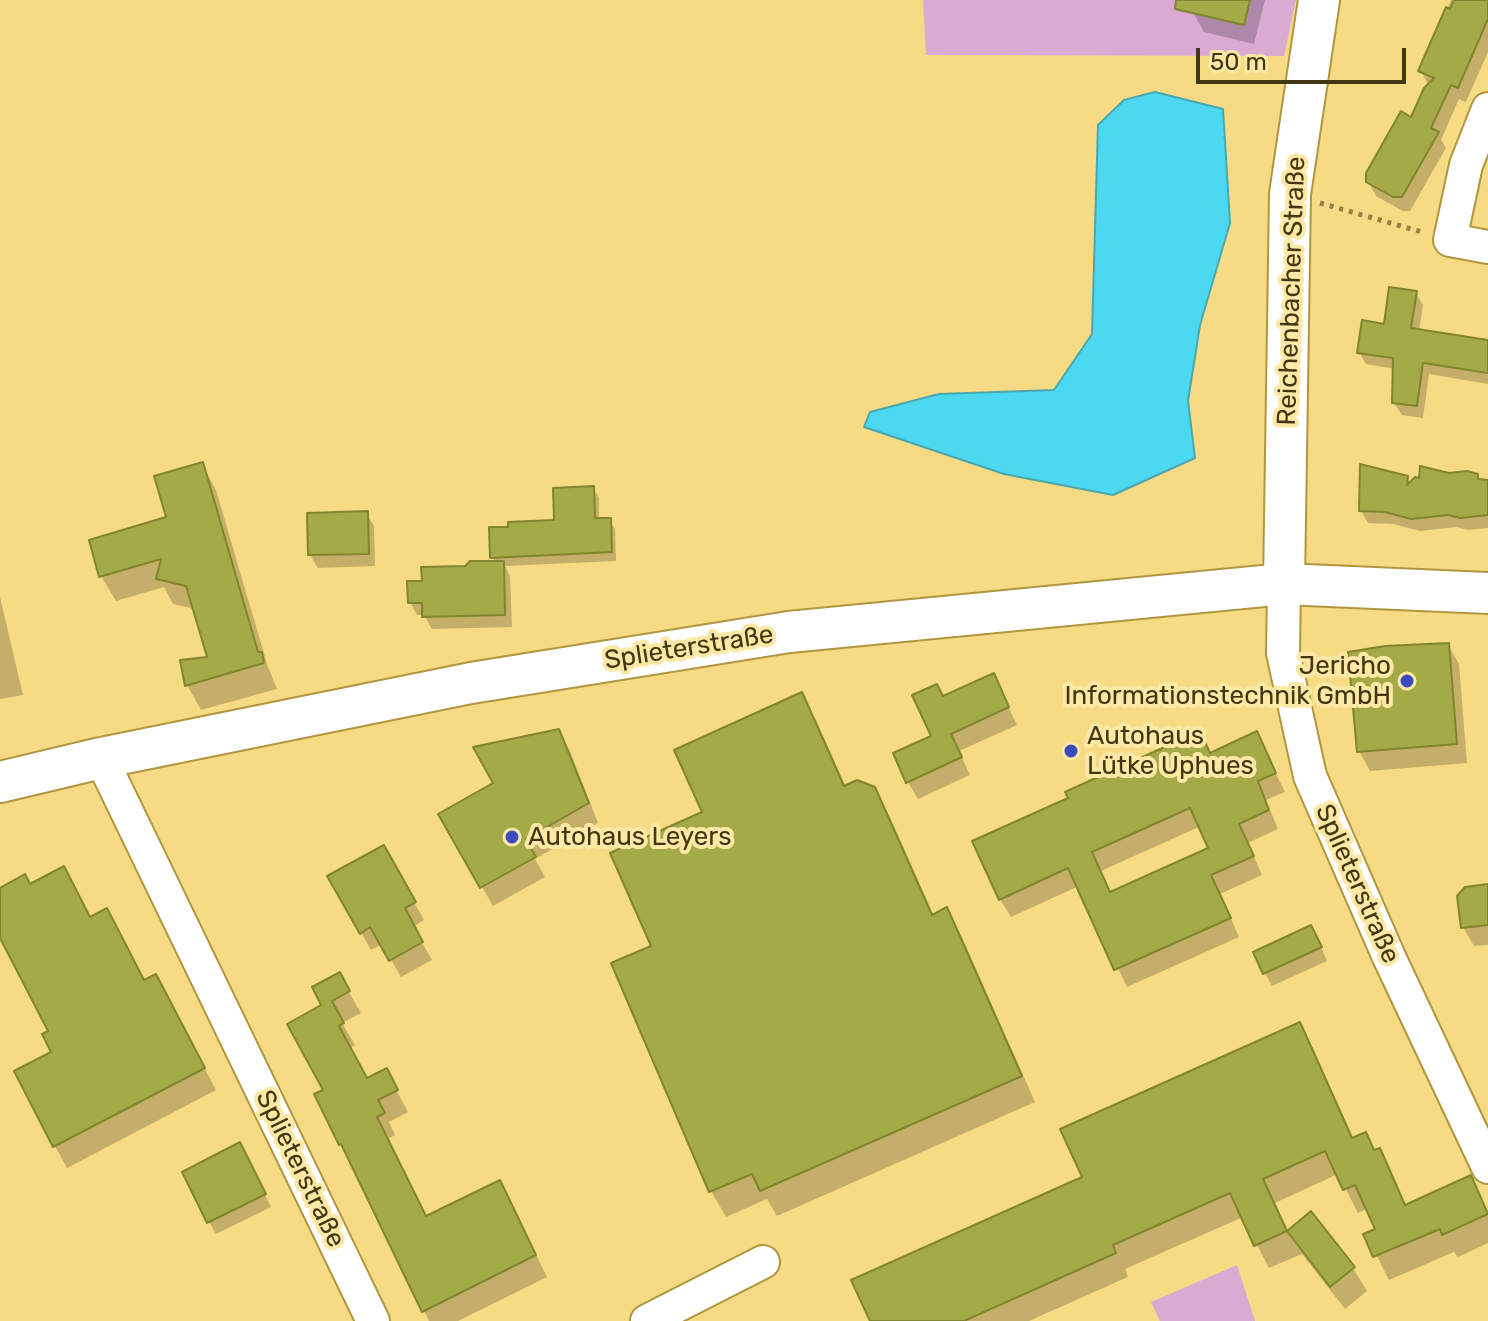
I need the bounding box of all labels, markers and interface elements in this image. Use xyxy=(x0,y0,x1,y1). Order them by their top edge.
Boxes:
scale bar xyxy=(1200,32,1410,82)
text: 50 m xyxy=(1210,48,1267,76)
street label: Reichenbacher Straße xyxy=(1272,156,1312,426)
street label: Splieterstraße xyxy=(602,619,776,677)
place label: Jericho Informationstechnik GmbH xyxy=(1064,650,1391,712)
marker: Jericho Informationstechnik GmbH xyxy=(1398,672,1416,690)
place label: Autohaus Lütke Uphues xyxy=(1087,720,1254,782)
marker: Autohaus Lütke Uphues xyxy=(1062,742,1080,760)
street label: Splieterstraße xyxy=(1308,800,1406,968)
place label: Autohaus Leyers xyxy=(528,821,731,853)
marker: Autohaus Leyers xyxy=(503,828,521,846)
street label: Splieterstraße xyxy=(249,1085,351,1253)

